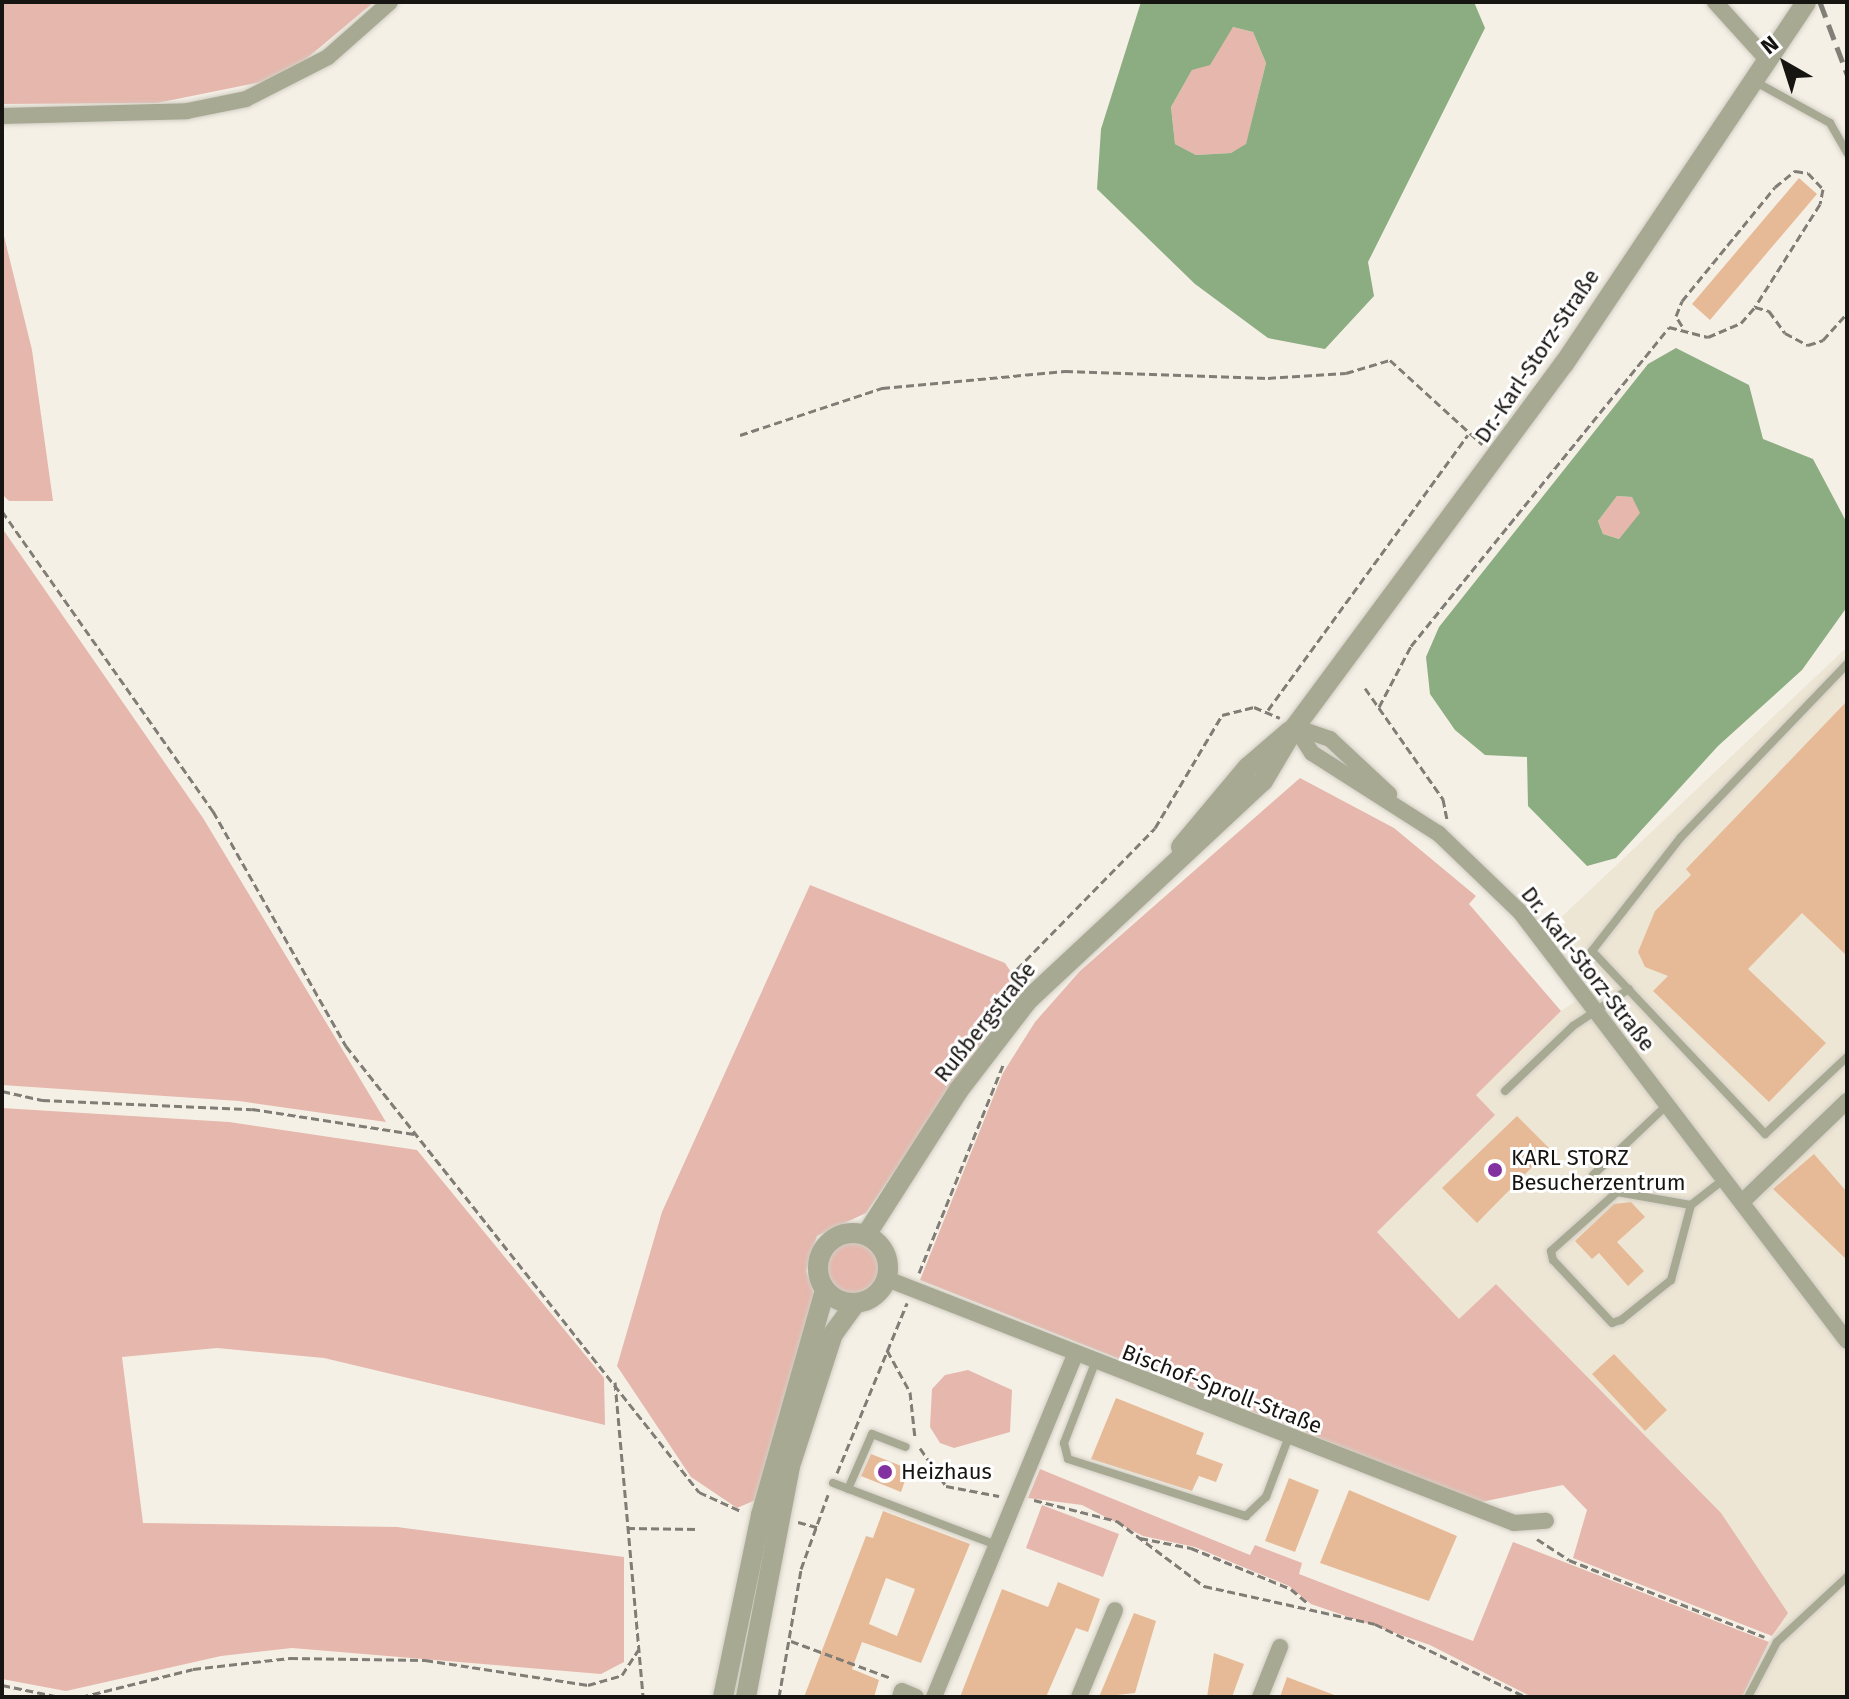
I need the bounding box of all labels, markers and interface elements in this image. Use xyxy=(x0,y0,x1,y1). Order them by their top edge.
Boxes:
north arrow xyxy=(1745,24,1825,104)
text: N xyxy=(1755,30,1784,60)
street label: Dr.-Karl-Storz-Straße xyxy=(1469,264,1605,448)
street label: Dr. Karl-Storz-Straße xyxy=(1516,881,1660,1057)
street label: Rußbergstraße xyxy=(929,957,1041,1087)
place label: KARL STORZ Besucherzentrum xyxy=(1511,1144,1686,1196)
marker: KARL STORZ Besucherzentrum xyxy=(1486,1161,1504,1179)
street label: Bischof-Sproll-Straße xyxy=(1118,1339,1326,1439)
place label: Heizhaus xyxy=(901,1459,992,1485)
marker: Heizhaus xyxy=(876,1463,894,1481)

